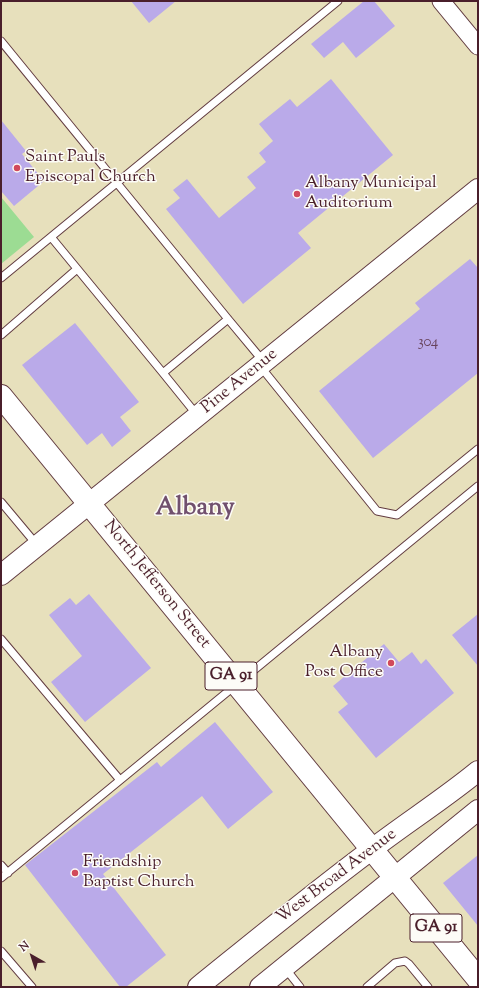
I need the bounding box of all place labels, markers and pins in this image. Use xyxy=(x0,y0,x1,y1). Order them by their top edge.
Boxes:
place label: Saint Pauls Episcopal Church xyxy=(25,148,156,188)
marker: Saint Pauls Episcopal Church xyxy=(12,163,22,173)
place label: Albany Municipal Auditorium xyxy=(305,174,437,214)
marker: Albany Municipal Auditorium xyxy=(292,189,302,199)
place label: Albany Post Office xyxy=(305,643,383,683)
marker: Albany Post Office xyxy=(386,658,396,668)
place label: Friendship Baptist Church xyxy=(83,853,195,893)
marker: Friendship Baptist Church xyxy=(70,868,80,878)

